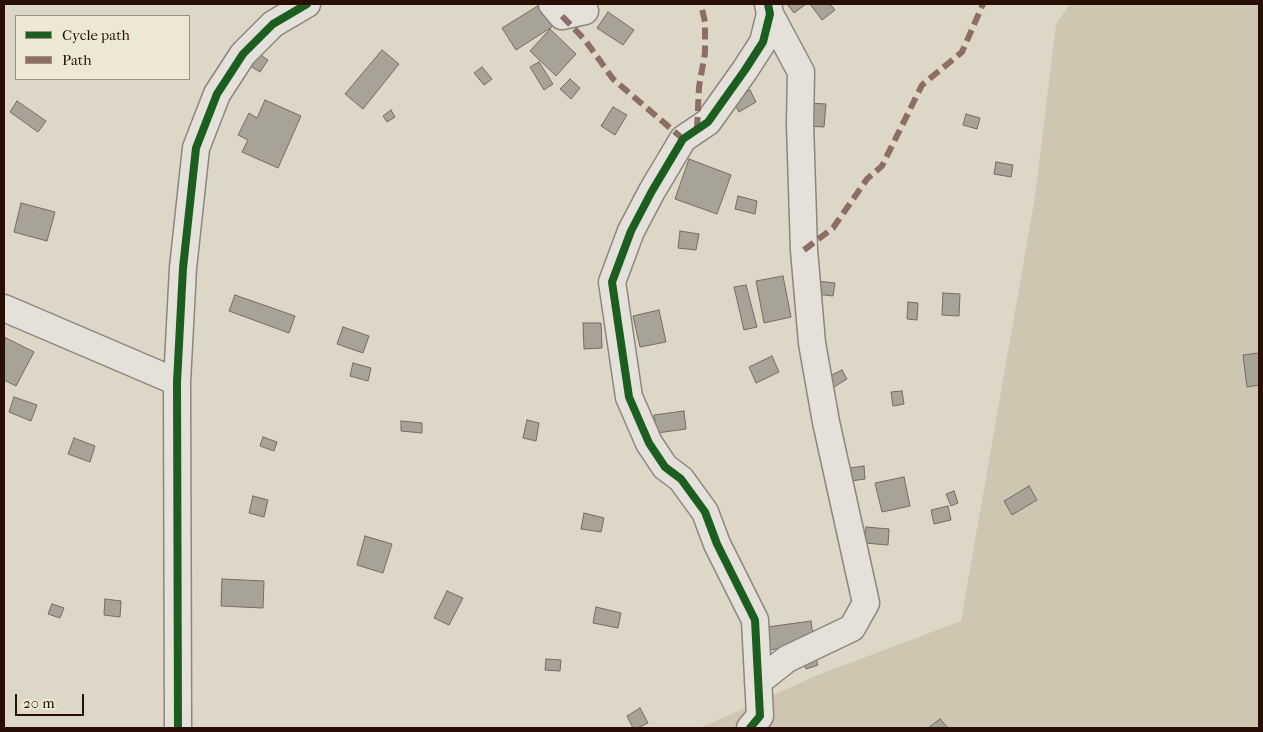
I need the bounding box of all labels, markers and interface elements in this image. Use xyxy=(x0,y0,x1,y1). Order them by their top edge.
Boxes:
legend xyxy=(15,15,190,80)
text: Cycle path xyxy=(62,26,130,44)
text: Path xyxy=(62,51,92,69)
scale bar xyxy=(18,684,86,716)
text: 20 m xyxy=(23,694,55,712)

